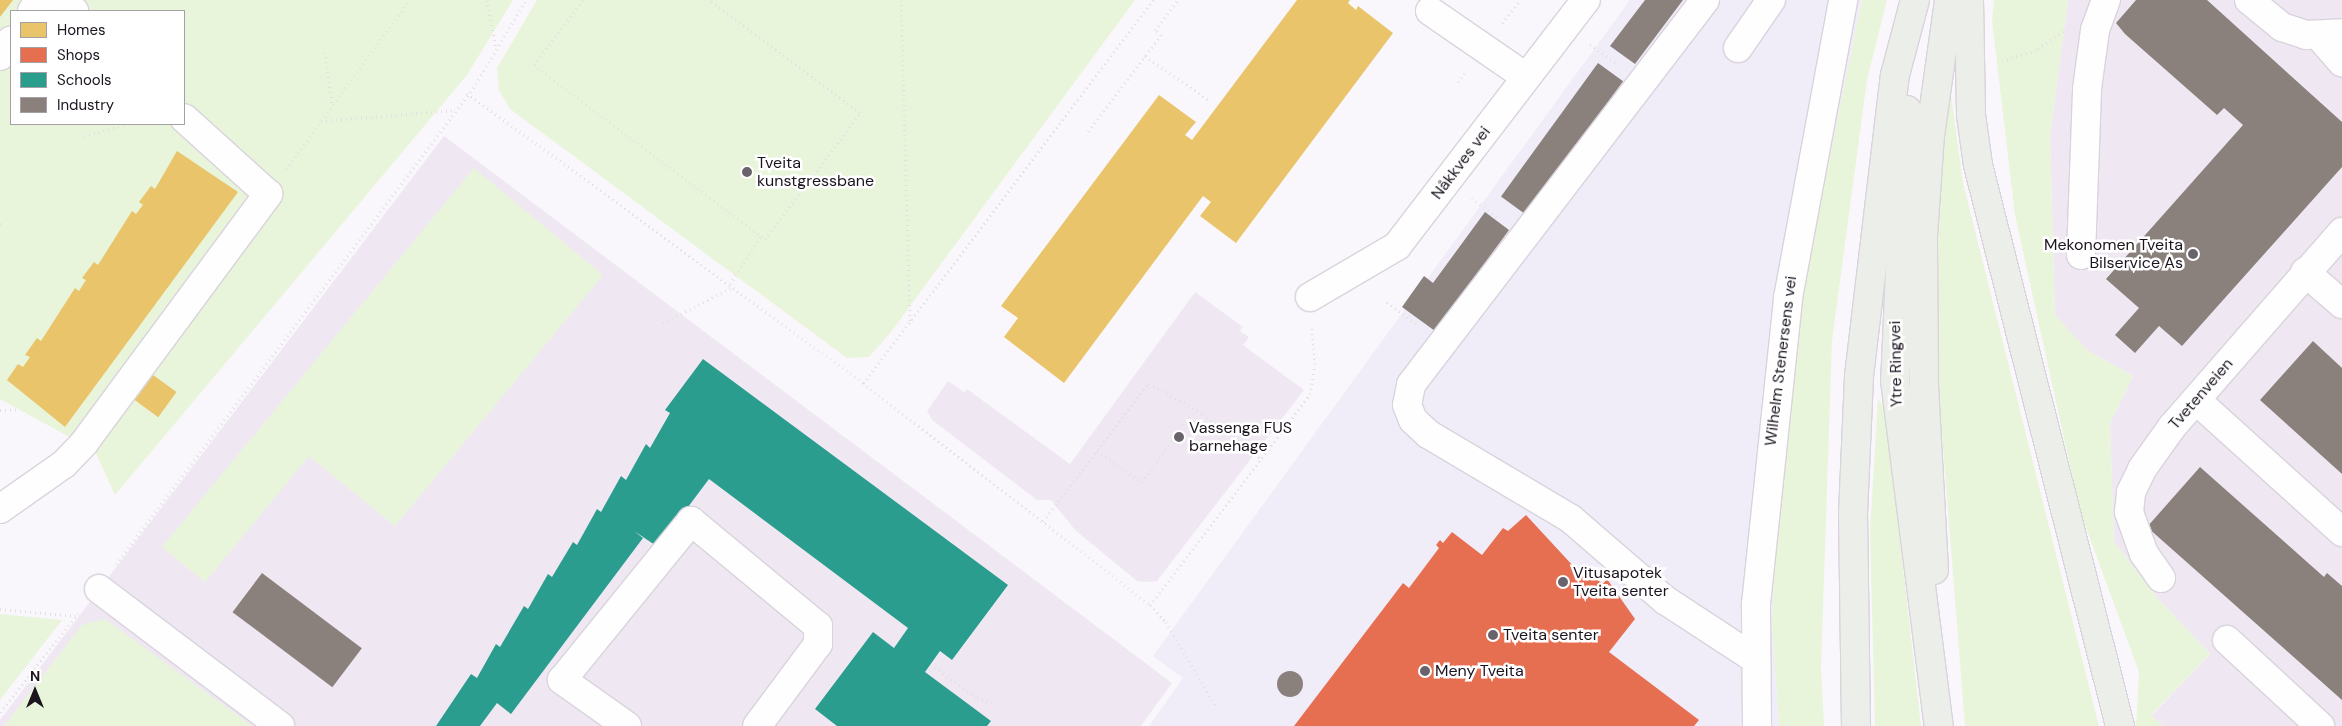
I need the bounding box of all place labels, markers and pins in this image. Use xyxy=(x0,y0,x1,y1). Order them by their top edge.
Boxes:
place label: Tveita kunstgressbane xyxy=(757,153,874,191)
marker: Tveita kunstgressbane xyxy=(741,166,753,178)
place label: Mekonomen Tveita Bilservice As xyxy=(2044,235,2183,273)
marker: Mekonomen Tveita Bilservice As xyxy=(2187,248,2199,260)
place label: Vassenga FUS barnehage xyxy=(1189,418,1292,456)
marker: Vassenga FUS barnehage xyxy=(1173,431,1185,443)
place label: Vitusapotek Tveita senter xyxy=(1573,563,1669,601)
marker: Vitusapotek Tveita senter xyxy=(1557,576,1569,588)
place label: Tveita senter xyxy=(1503,625,1599,645)
marker: Tveita senter xyxy=(1487,629,1499,641)
place label: Meny Tveita xyxy=(1435,661,1524,681)
marker: Meny Tveita xyxy=(1419,665,1431,677)

